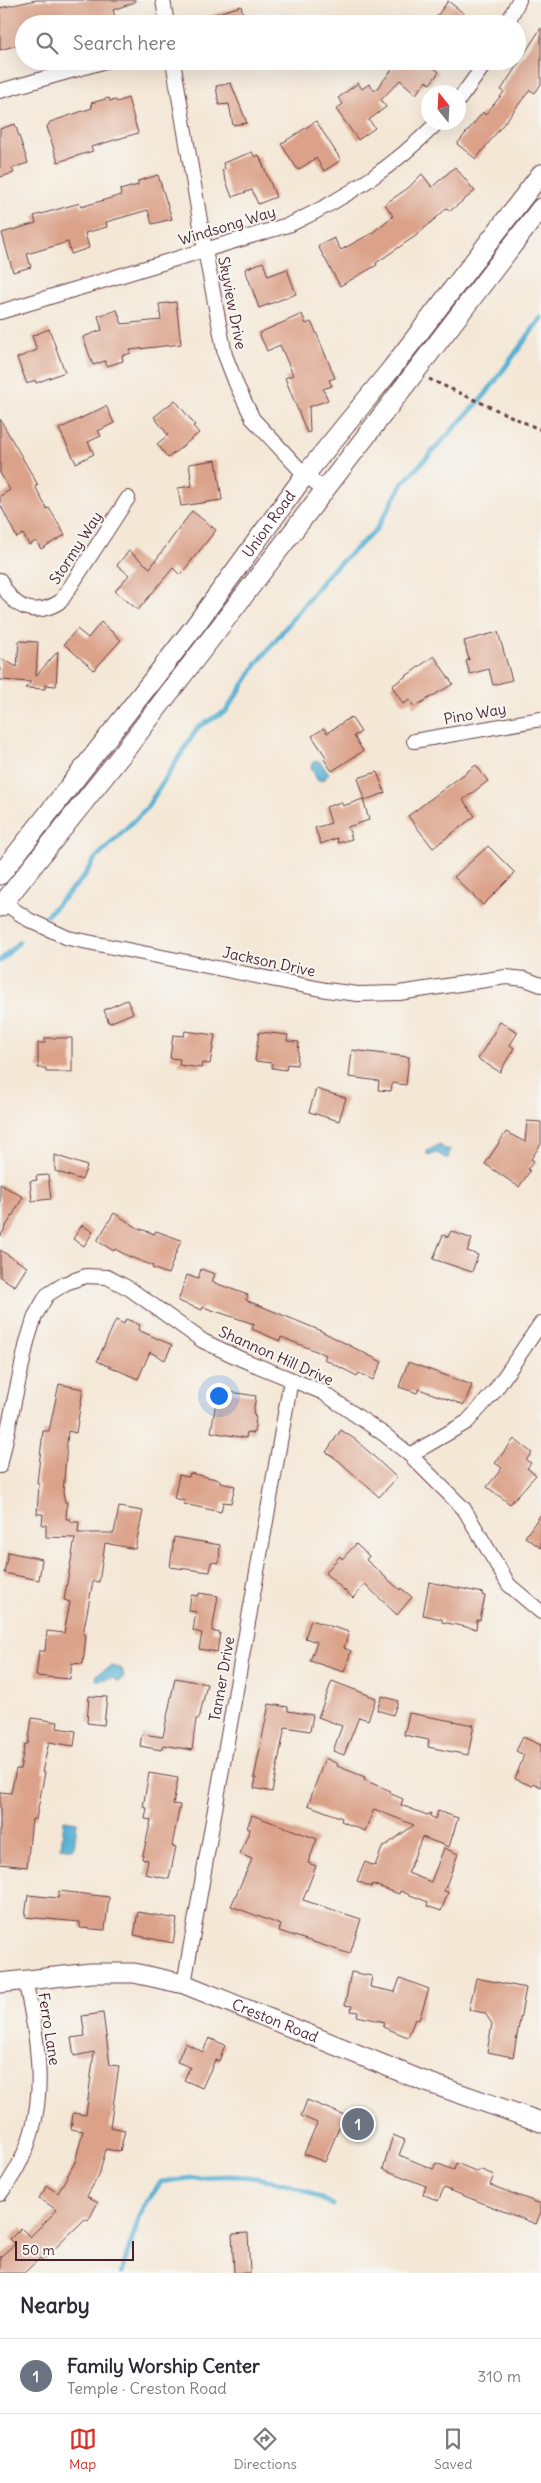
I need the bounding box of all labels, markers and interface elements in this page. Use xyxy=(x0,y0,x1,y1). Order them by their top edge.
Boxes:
search box xyxy=(15,15,526,70)
icon: search xyxy=(33,29,61,57)
text: Search here xyxy=(73,31,176,55)
north arrow xyxy=(421,85,466,130)
street label: Windsong Way xyxy=(176,202,278,249)
street label: Skyview Drive xyxy=(214,255,251,351)
street label: Union Road xyxy=(238,487,299,561)
street label: Stormy Way xyxy=(45,508,106,588)
street label: Pino Way xyxy=(442,699,508,728)
street label: Jackson Drive xyxy=(221,942,317,981)
street label: Shannon Hill Drive xyxy=(216,1322,336,1389)
your location xyxy=(206,1383,232,1409)
street label: Tanner Drive xyxy=(205,1635,238,1723)
street label: Ferro Lane xyxy=(34,1991,65,2067)
street label: Creston Road xyxy=(229,1994,321,2046)
pin: 1 xyxy=(342,2105,374,2143)
scale bar xyxy=(15,2238,134,2261)
text: 50 m xyxy=(22,2241,55,2259)
text: Nearby xyxy=(20,2292,90,2319)
text: Family Worship Center xyxy=(67,2354,260,2378)
text: 1 xyxy=(33,2366,39,2386)
text: 310 m xyxy=(477,2366,521,2386)
text: Temple · Creston Road xyxy=(67,2378,227,2398)
tab: Map xyxy=(69,2425,97,2473)
tab: Directions xyxy=(234,2425,297,2473)
tab: Saved xyxy=(434,2425,472,2473)

